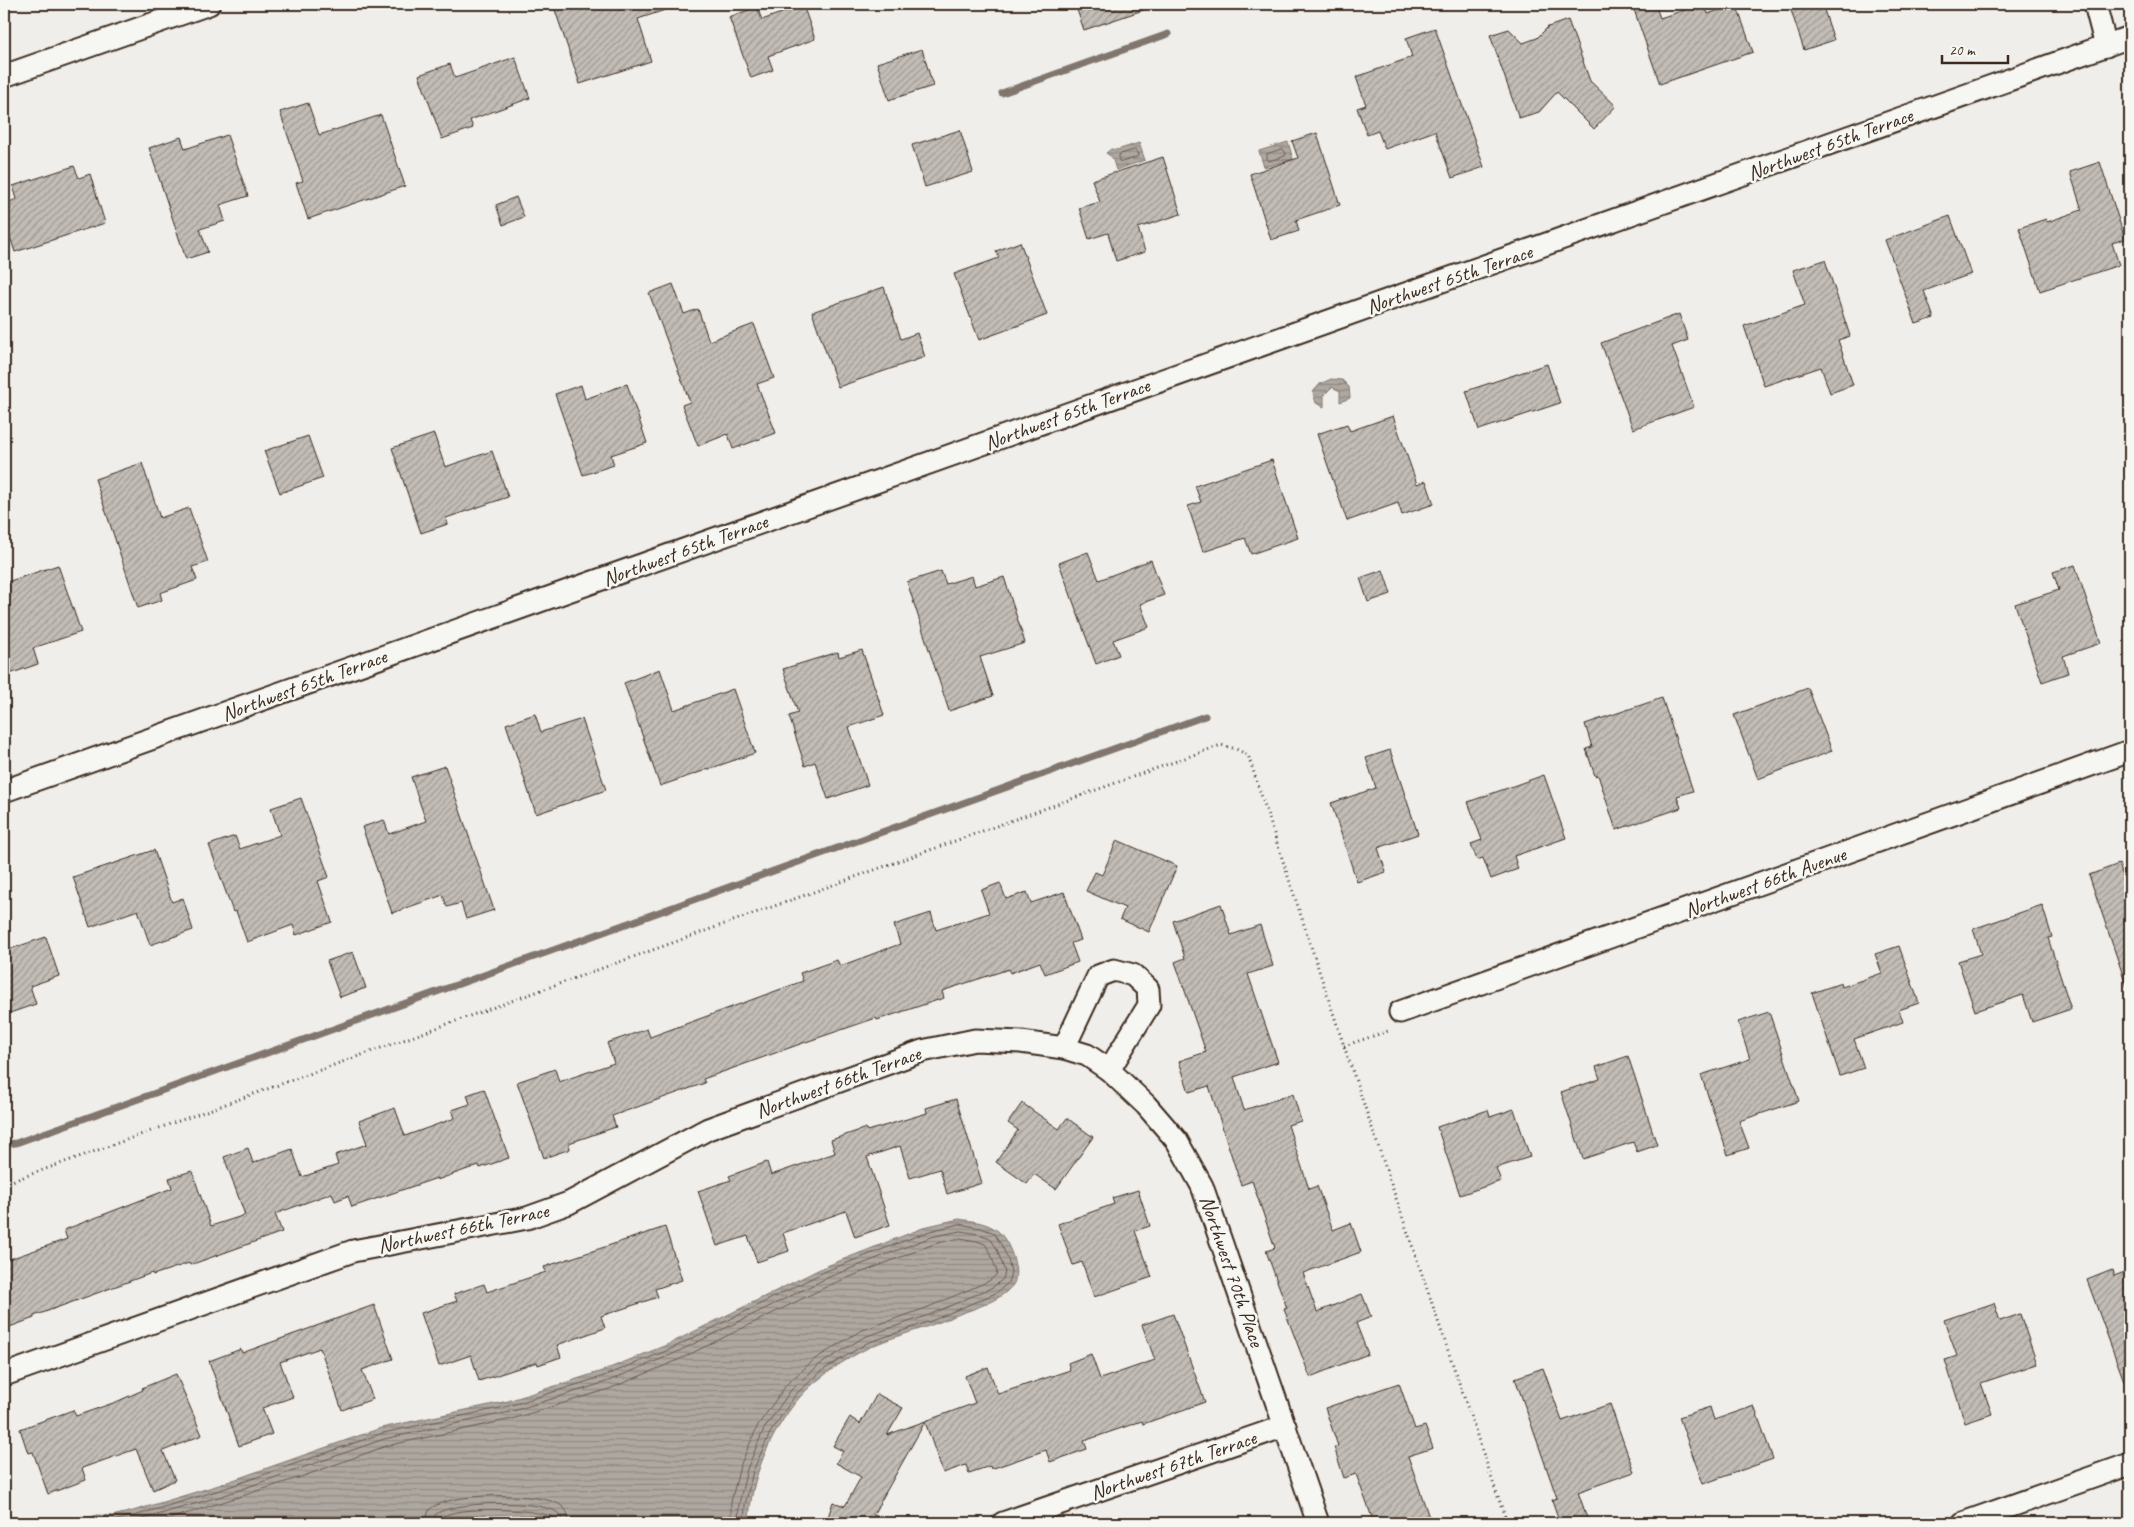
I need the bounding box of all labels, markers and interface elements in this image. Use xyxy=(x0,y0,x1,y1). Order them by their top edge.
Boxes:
scale bar xyxy=(1942,32,2008,64)
text: 20 m xyxy=(1949,41,1976,60)
street label: Northwest 65th Terrace xyxy=(1744,102,1917,186)
street label: Northwest 65th Terrace xyxy=(1363,238,1536,320)
street label: Northwest 65th Terrace xyxy=(981,372,1154,456)
street label: Northwest 65th Terrace xyxy=(599,508,772,592)
street label: Northwest 65th Terrace xyxy=(218,643,391,727)
street label: Northwest 66th Avenue xyxy=(1681,840,1850,923)
street label: Northwest 66th Terrace xyxy=(752,1040,925,1124)
street label: Northwest 70th Place xyxy=(1194,1192,1270,1351)
street label: Northwest 66th Terrace xyxy=(375,1197,552,1259)
street label: Northwest 67th Terrace xyxy=(1087,1424,1260,1506)

